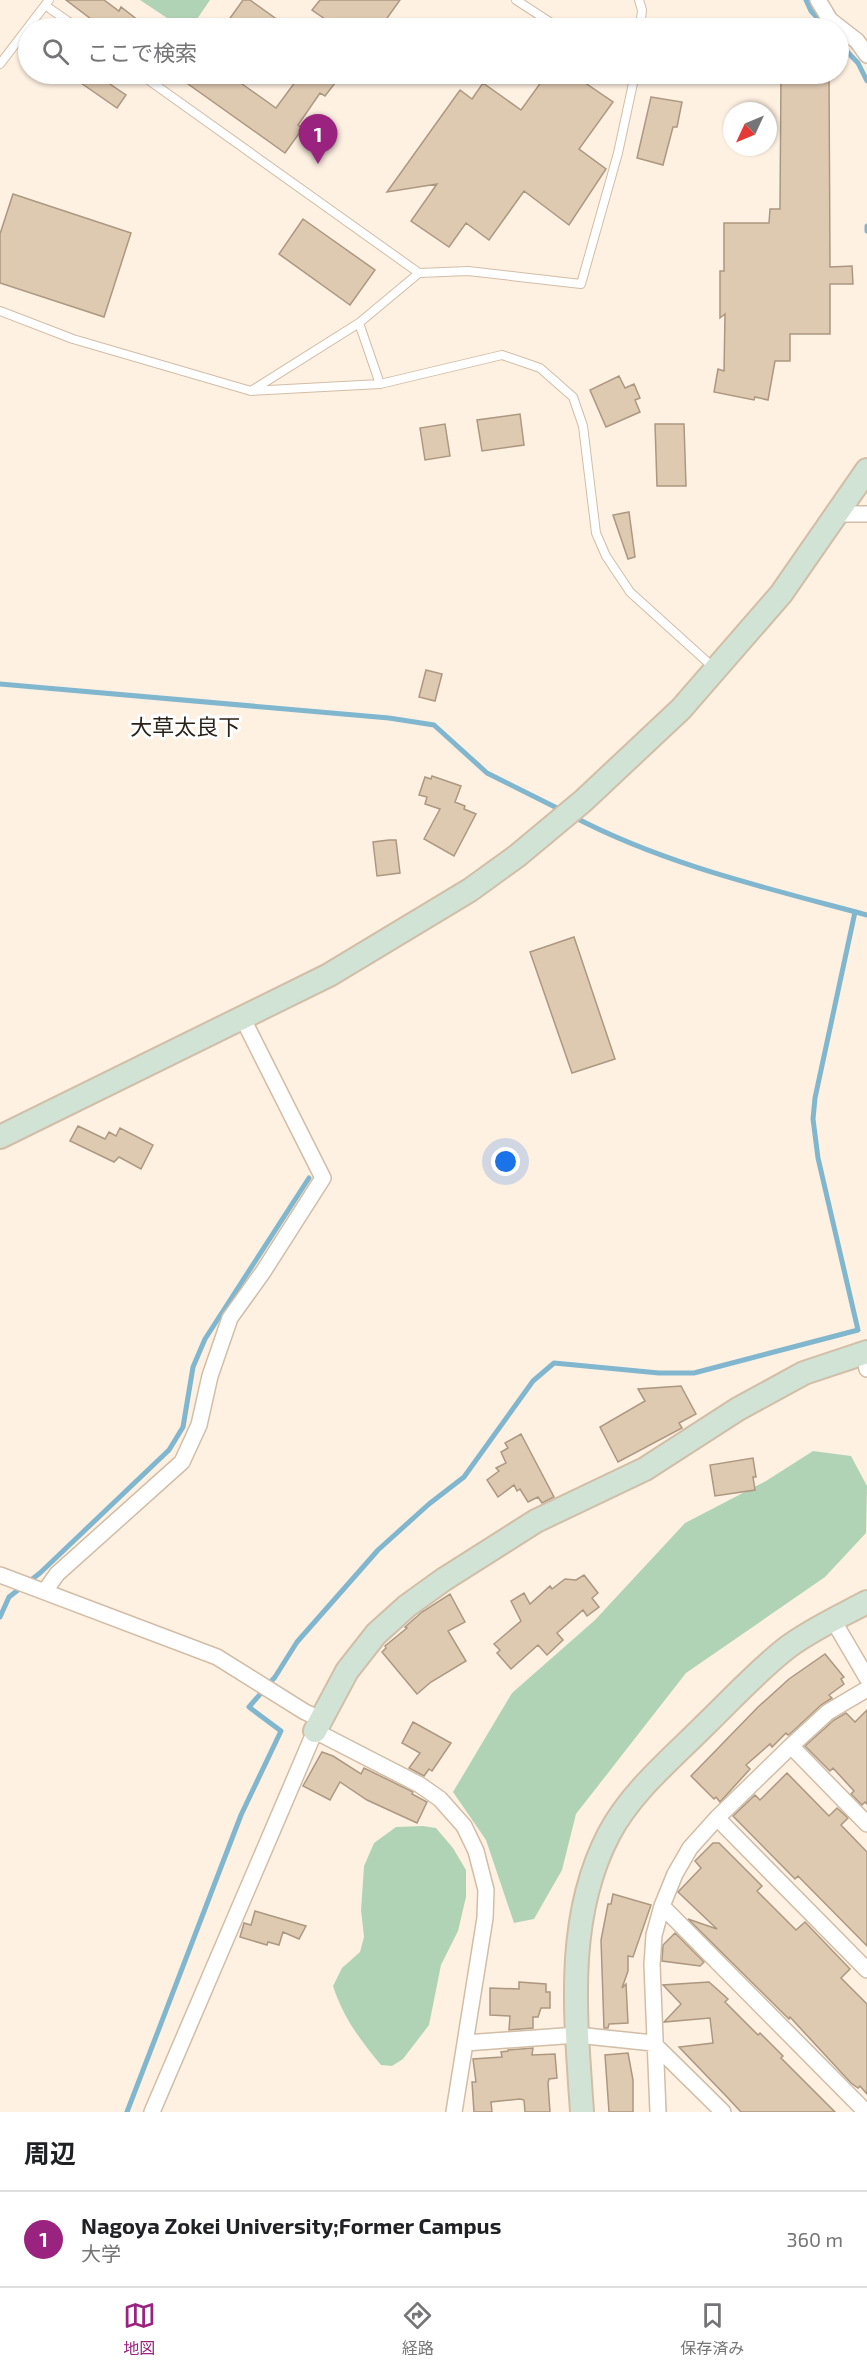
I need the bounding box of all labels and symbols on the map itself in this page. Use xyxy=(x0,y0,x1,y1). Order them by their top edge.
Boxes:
north arrow xyxy=(723,102,777,156)
pin: 1 xyxy=(298,114,338,164)
district label: 大草太良下 xyxy=(130,713,240,739)
your location xyxy=(491,1147,520,1176)

